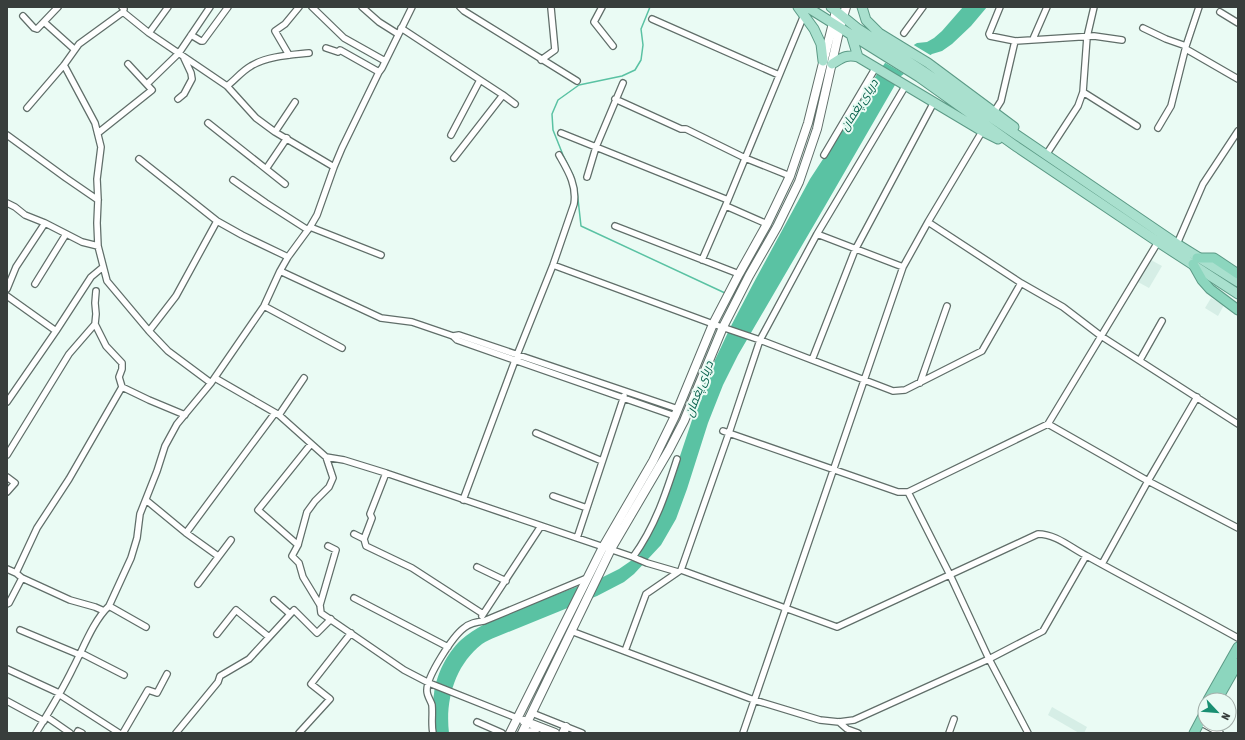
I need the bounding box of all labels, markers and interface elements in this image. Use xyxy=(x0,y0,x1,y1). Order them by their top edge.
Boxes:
water label: دریای پغمان xyxy=(837,76,882,134)
water label: دریای پغمان xyxy=(682,358,717,419)
north arrow xyxy=(1197,692,1237,732)
text: N xyxy=(1219,711,1233,722)

